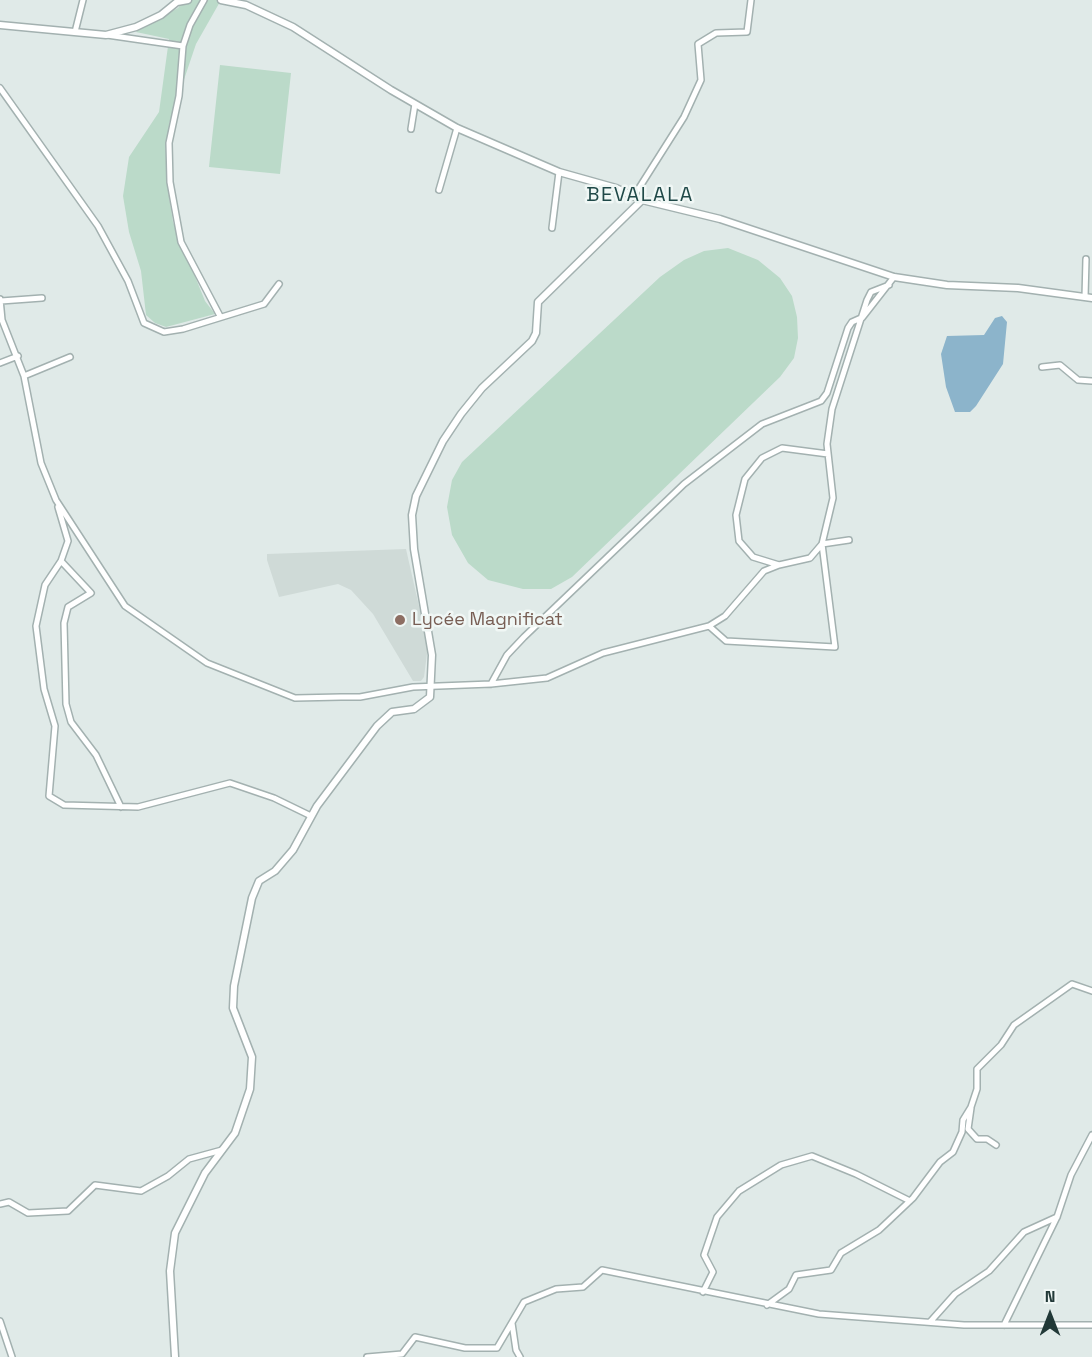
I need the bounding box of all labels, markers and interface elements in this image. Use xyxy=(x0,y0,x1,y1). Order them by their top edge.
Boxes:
district label: BEVALALA xyxy=(586,184,694,208)
place label: Lycée Magnificat xyxy=(412,609,563,631)
marker: Lycée Magnificat xyxy=(393,613,407,627)
north arrow xyxy=(1020,1285,1080,1345)
text: N xyxy=(1045,1286,1055,1307)

